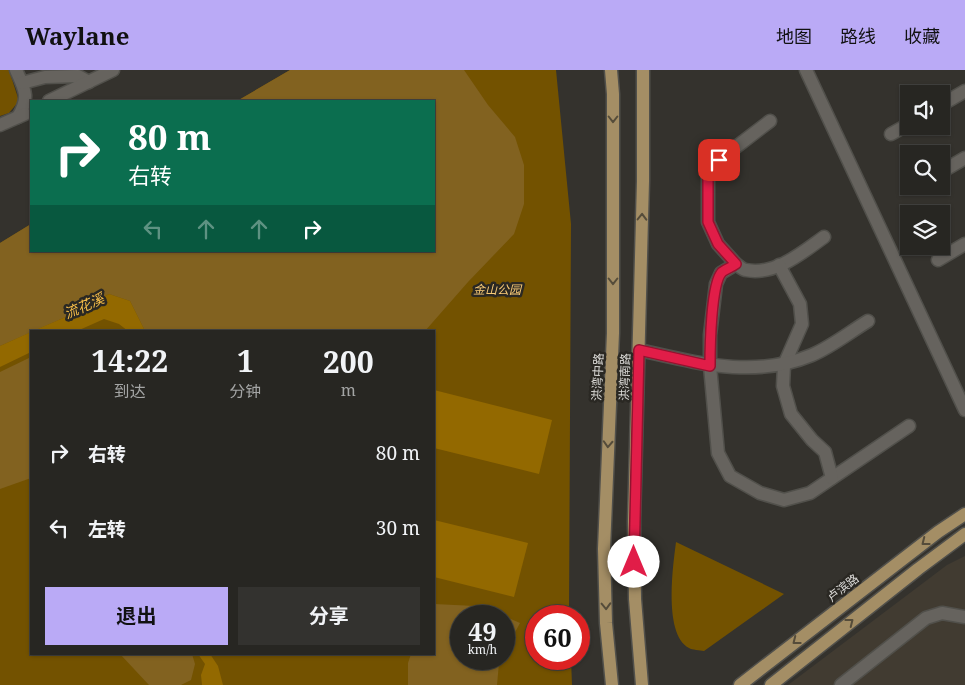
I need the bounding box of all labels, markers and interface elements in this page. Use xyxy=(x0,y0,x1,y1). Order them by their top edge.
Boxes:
text: Waylane xyxy=(25,19,129,52)
text: 地图 xyxy=(776,24,812,48)
text: 路线 xyxy=(840,24,876,48)
text: 收藏 xyxy=(904,24,940,48)
map controls xyxy=(900,85,950,255)
button: sound xyxy=(900,85,950,135)
text: 80 m xyxy=(128,113,211,160)
one-way arrow xyxy=(608,115,618,123)
icon: right xyxy=(45,120,110,185)
pin xyxy=(698,139,740,181)
button: search xyxy=(900,145,950,195)
icon: arrive xyxy=(705,146,733,174)
text: 右转 xyxy=(128,160,172,190)
button: layers xyxy=(900,205,950,255)
one-way arrow xyxy=(637,212,647,220)
icon: left xyxy=(139,215,167,243)
icon: ahead xyxy=(192,215,220,243)
icon: ahead xyxy=(245,215,273,243)
icon: right xyxy=(298,215,326,243)
one-way arrow xyxy=(608,278,618,285)
park label: 金山公园 xyxy=(473,281,523,298)
water label: 流花溪 xyxy=(61,288,109,323)
text: 14:22 xyxy=(91,340,168,381)
text: 1 xyxy=(237,340,254,381)
text: 200 xyxy=(323,341,374,382)
street label: 洪湾中路 xyxy=(588,353,607,401)
street label: 洪湾南路 xyxy=(615,353,634,401)
text: m xyxy=(341,379,356,401)
text: 到达 xyxy=(114,380,146,402)
text: 分钟 xyxy=(230,380,262,402)
icon: right xyxy=(45,439,73,467)
text: 80 m xyxy=(376,440,420,466)
one-way arrow xyxy=(603,440,614,448)
text: 右转 xyxy=(88,441,126,467)
icon: left xyxy=(45,514,73,542)
text: 30 m xyxy=(376,515,420,541)
text: 左转 xyxy=(88,516,126,542)
position arrow xyxy=(607,535,659,587)
one-way arrow xyxy=(922,537,931,545)
street label: 卢滨路 xyxy=(823,570,862,605)
button: 退出 xyxy=(45,587,228,645)
button: 分享 xyxy=(238,587,420,645)
one-way arrow xyxy=(600,602,611,610)
speed limit sign: 60 xyxy=(525,605,590,670)
text: 49 xyxy=(468,614,497,648)
one-way arrow xyxy=(845,619,854,628)
one-way arrow xyxy=(793,636,802,644)
text: km/h xyxy=(468,641,497,658)

